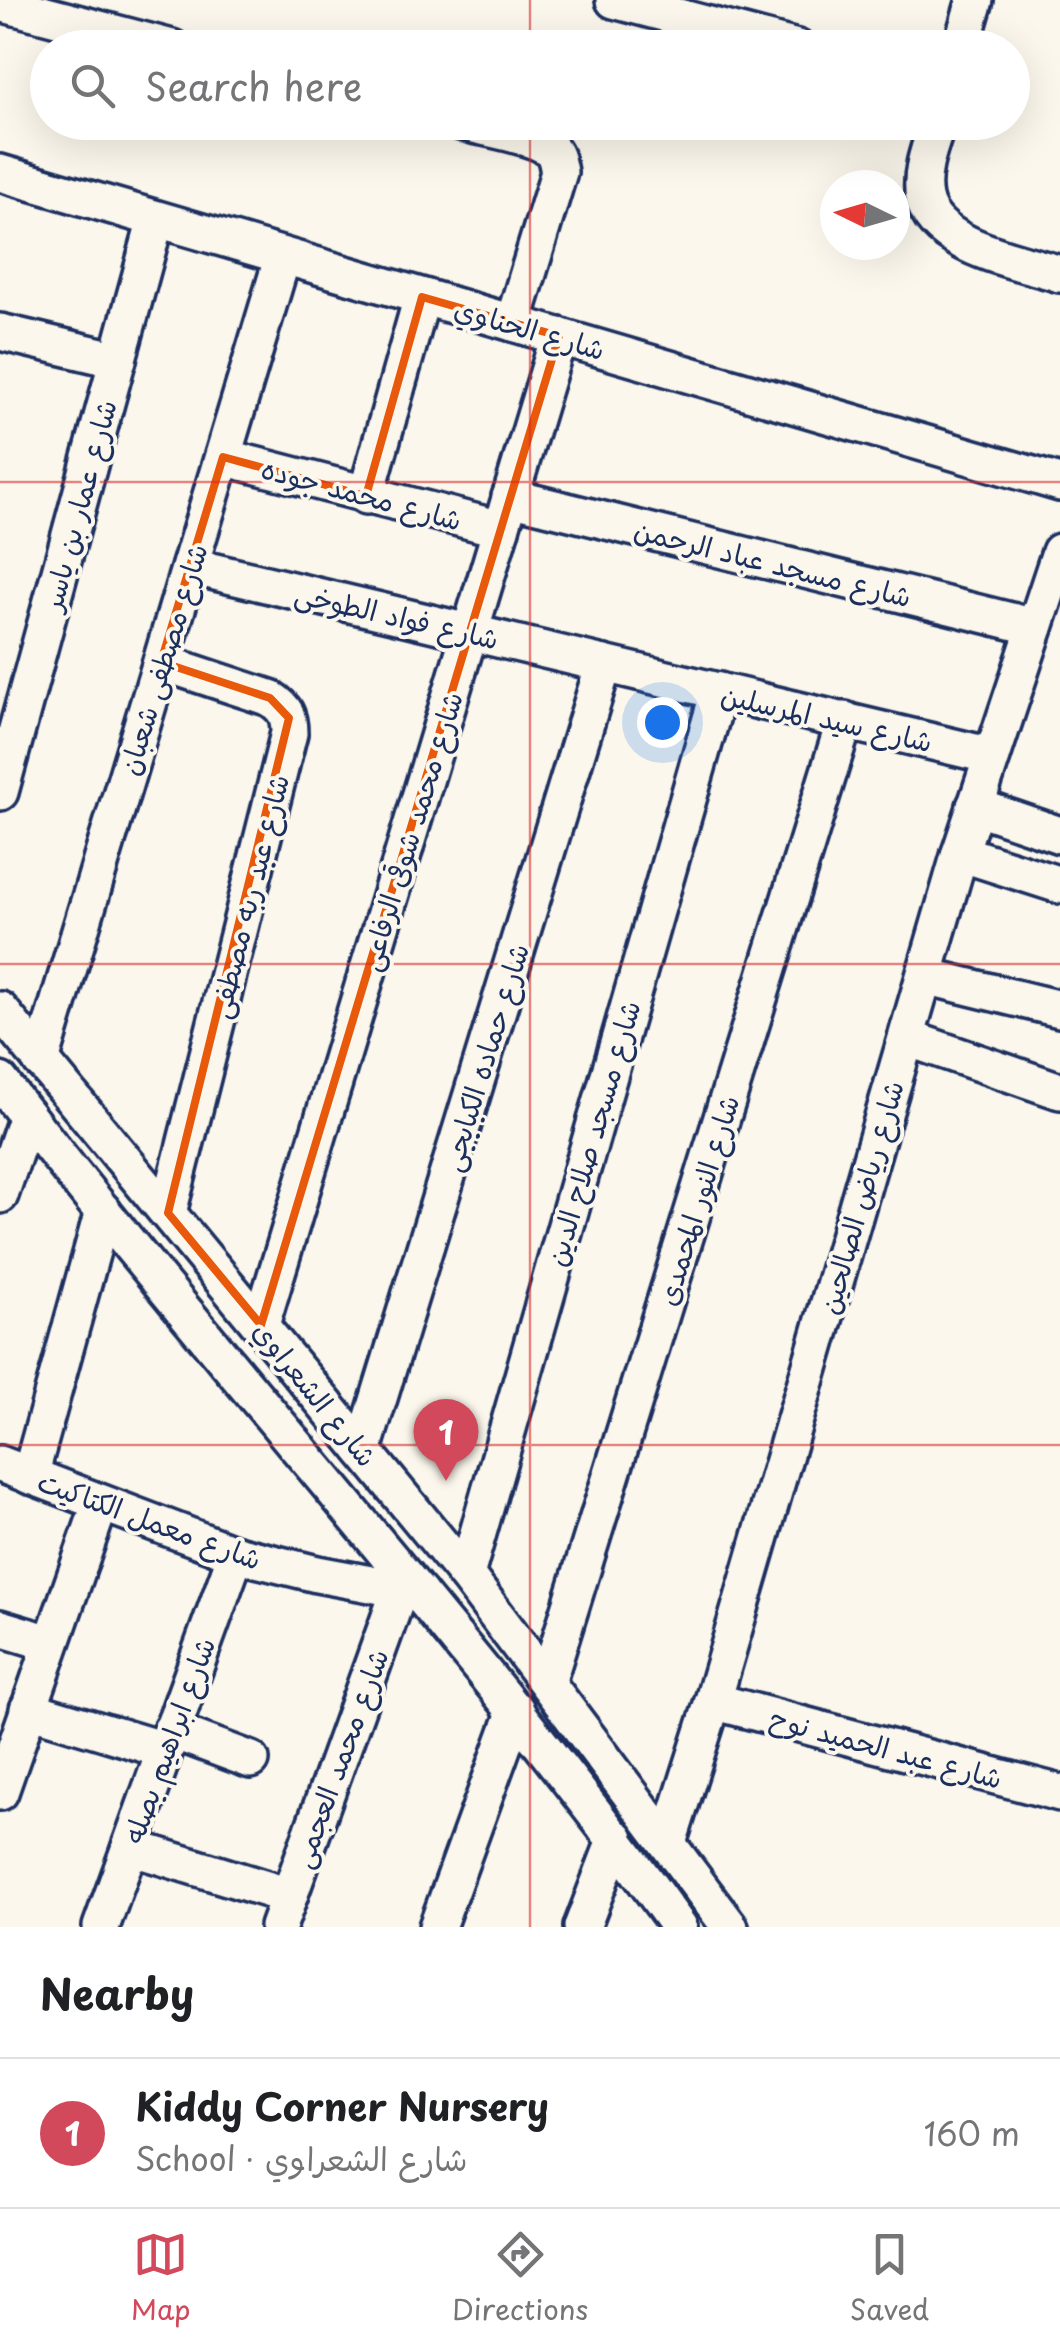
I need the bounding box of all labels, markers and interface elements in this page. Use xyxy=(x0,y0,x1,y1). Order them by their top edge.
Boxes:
search box xyxy=(30,30,1030,140)
text: Search here xyxy=(145,57,362,114)
icon: search xyxy=(65,58,120,113)
north arrow xyxy=(820,170,910,260)
street label: شارع الحناوي xyxy=(449,286,610,371)
street label: شارع عمار بن ياسر xyxy=(29,395,127,617)
street label: شارع محمد جوده xyxy=(257,446,467,540)
street label: شارع مسجد عباد الرحمن xyxy=(630,507,916,617)
street label: شارع مصطفى شعبان xyxy=(106,538,218,780)
street label: شارع فواد الطوخى xyxy=(291,571,503,659)
street label: شارع سيد المرسلين xyxy=(717,672,937,762)
street label: شارع محمد شوقى الرفاعى xyxy=(347,686,473,976)
your location xyxy=(637,697,688,748)
street label: شارع عبد ربه مصطفى xyxy=(197,769,299,1023)
street label: شارع حماده الكبابجى xyxy=(429,938,539,1176)
street label: شارع مسجد صلاح الدين xyxy=(533,995,651,1271)
street label: شارع رياض الصالحين xyxy=(806,1075,914,1319)
street label: شارع النور المحمدى xyxy=(645,1089,749,1311)
street label: شارع الشعراوي xyxy=(243,1311,388,1476)
pin: 1 xyxy=(414,1398,478,1481)
street label: شارع معمل الكتاكيت xyxy=(32,1459,268,1579)
street label: شارع ابراهيم بصله xyxy=(111,1631,227,1850)
street label: شارع محمد العجمى xyxy=(279,1642,399,1874)
street label: شارع عبد الحميد نوح xyxy=(765,1695,1007,1799)
text: Nearby xyxy=(40,1961,194,2024)
text: Kiddy Corner Nursery xyxy=(135,2077,549,2134)
text: 1 xyxy=(65,2109,80,2157)
text: 160 m xyxy=(924,2109,1020,2157)
text: School · شارع الشعراوي xyxy=(135,2134,468,2182)
tab: Map xyxy=(131,2227,191,2330)
tab: Directions xyxy=(452,2227,588,2330)
tab: Saved xyxy=(850,2227,929,2330)

